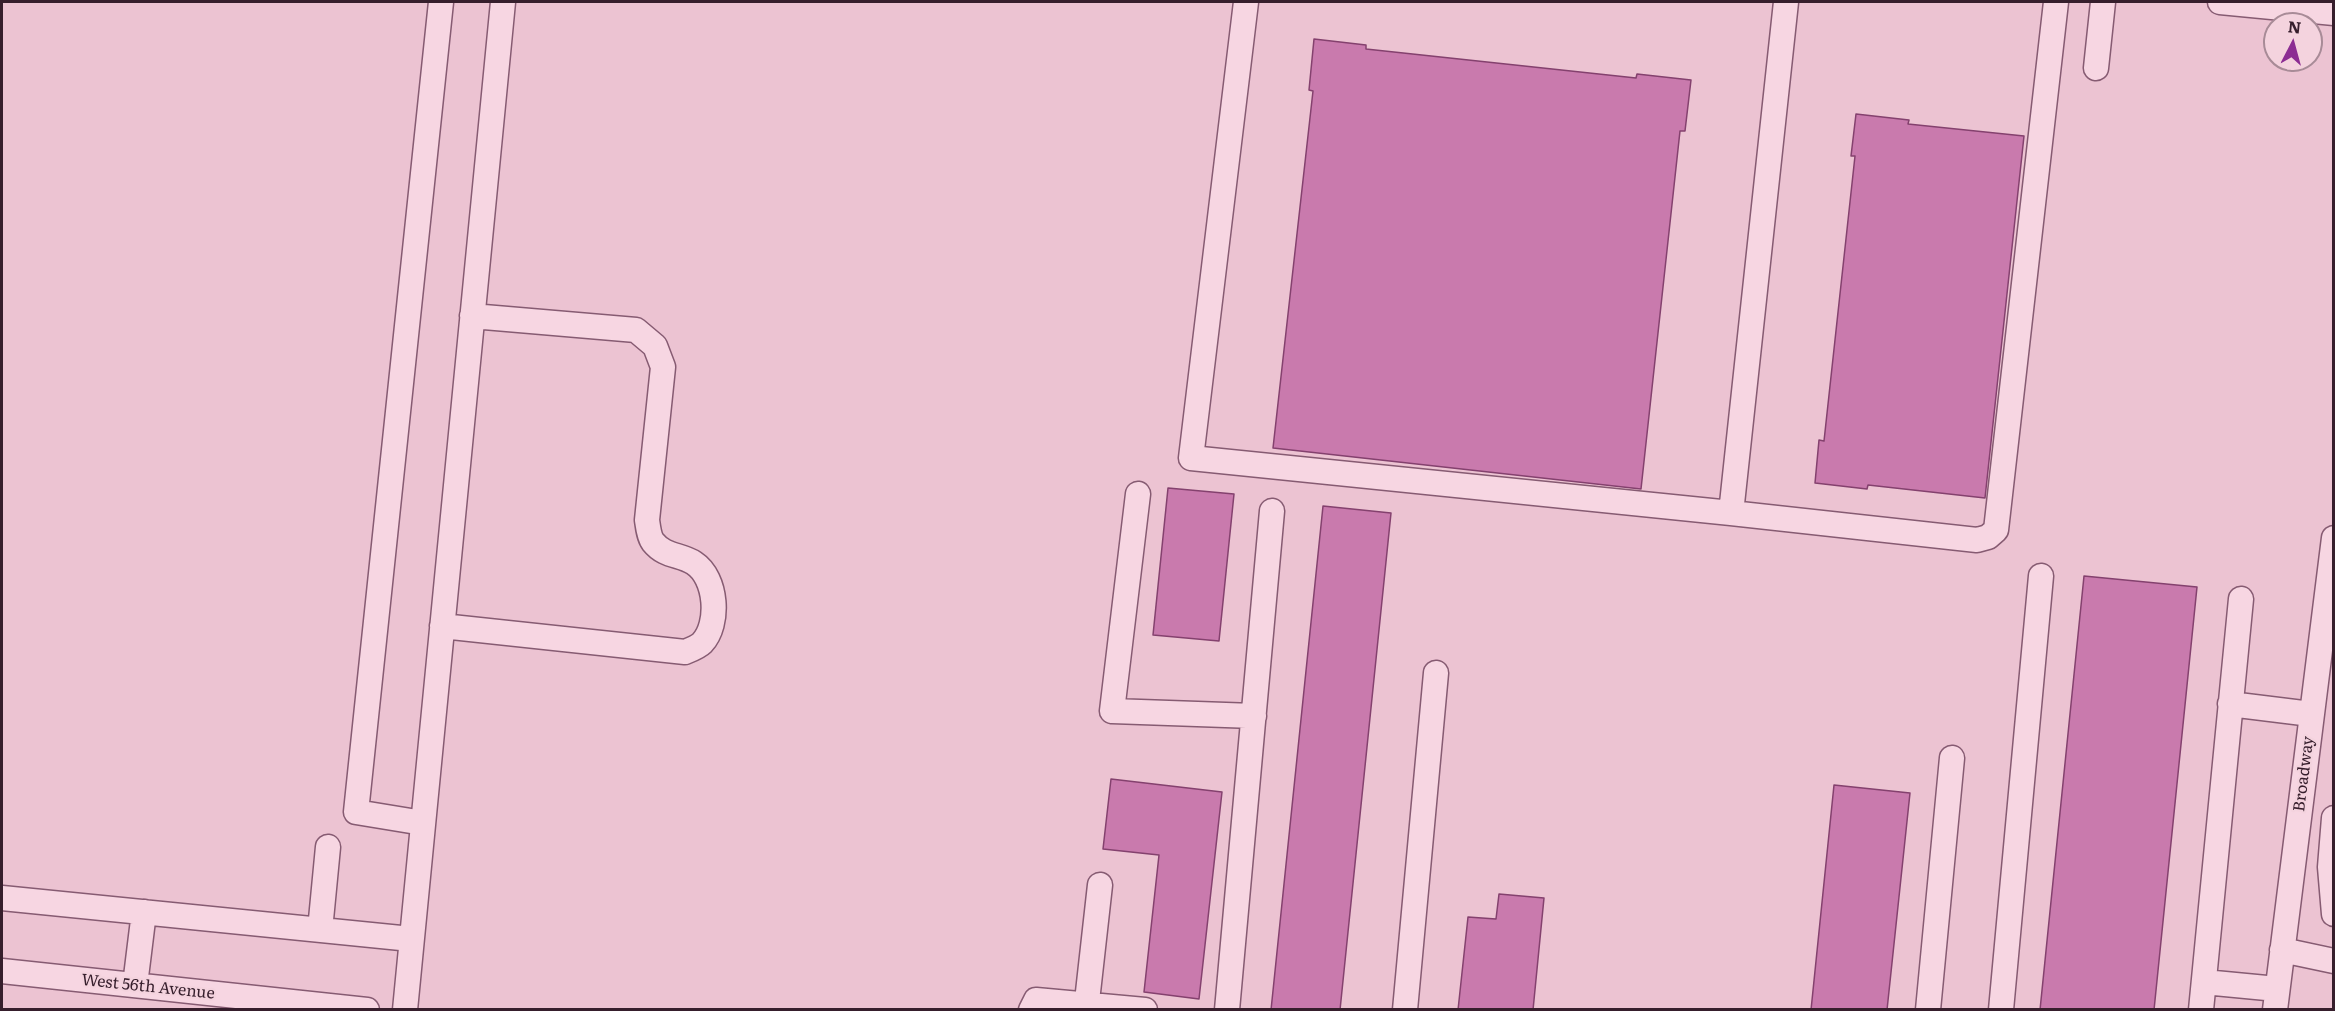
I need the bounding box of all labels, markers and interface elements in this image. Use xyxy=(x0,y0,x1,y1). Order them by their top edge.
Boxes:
north arrow xyxy=(2263,12,2323,72)
text: N xyxy=(2287,13,2303,39)
street label: Broadway xyxy=(2290,735,2318,813)
street label: West 56th Avenue xyxy=(80,970,216,1004)

